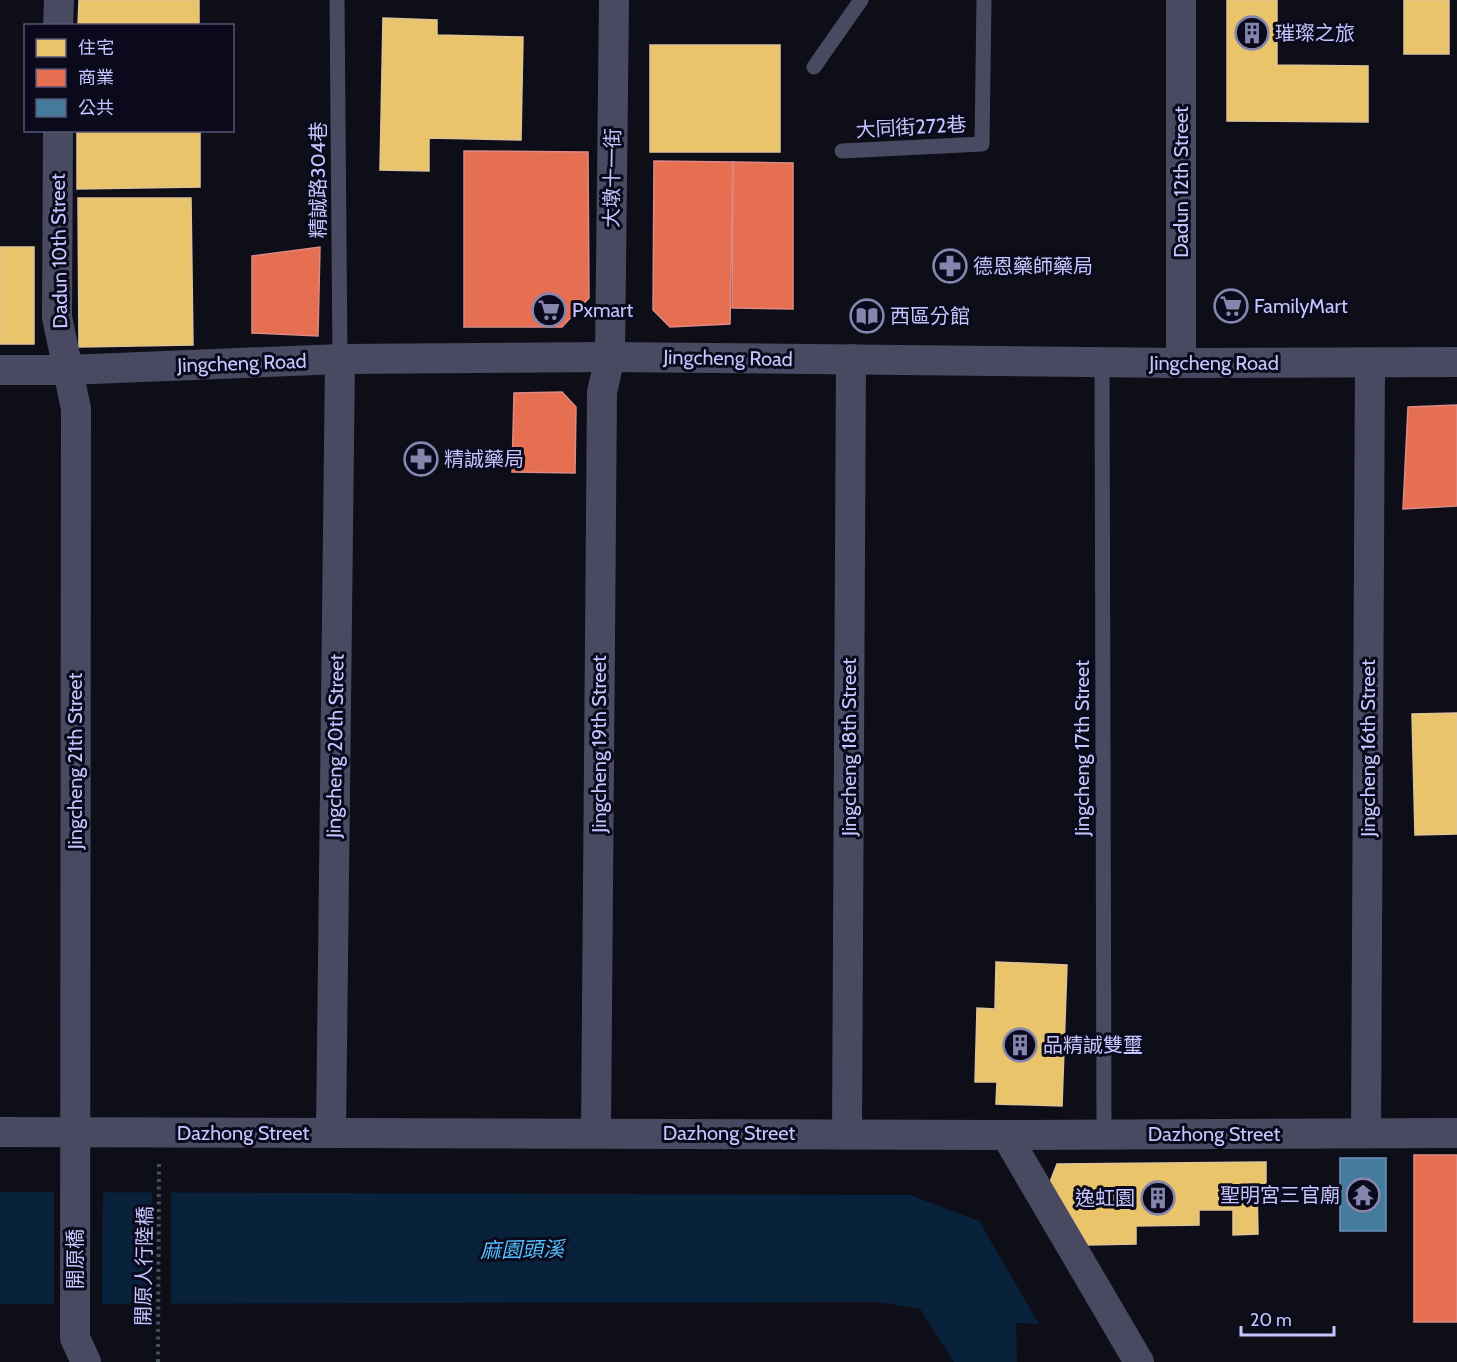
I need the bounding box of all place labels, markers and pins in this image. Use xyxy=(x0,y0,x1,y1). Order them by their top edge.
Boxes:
building icon: 璀璨之旅 xyxy=(1234,15,1270,51)
place label: 璀璨之旅 xyxy=(1275,21,1355,45)
pharmacy icon: 德恩藥師藥局 xyxy=(932,248,968,284)
place label: 德恩藥師藥局 xyxy=(973,254,1093,278)
supermarket icon: FamilyMart xyxy=(1213,288,1249,324)
supermarket icon: Pxmart xyxy=(531,292,567,328)
place label: FamilyMart xyxy=(1254,294,1348,318)
place label: Pxmart xyxy=(572,298,633,322)
library icon: 西區分館 xyxy=(849,298,885,334)
place label: 西區分館 xyxy=(890,304,970,328)
pharmacy icon: 精誠藥局 xyxy=(403,441,439,477)
place label: 精誠藥局 xyxy=(444,447,524,471)
building icon: 品精誠雙璽 xyxy=(1002,1027,1038,1063)
place label: 品精誠雙璽 xyxy=(1043,1033,1143,1057)
temple icon: 聖明宮三官廟 xyxy=(1345,1177,1381,1213)
building icon: 逸虹園 xyxy=(1140,1180,1176,1216)
place label: 聖明宮三官廟 xyxy=(1220,1183,1340,1207)
place label: 逸虹園 xyxy=(1075,1186,1135,1210)

